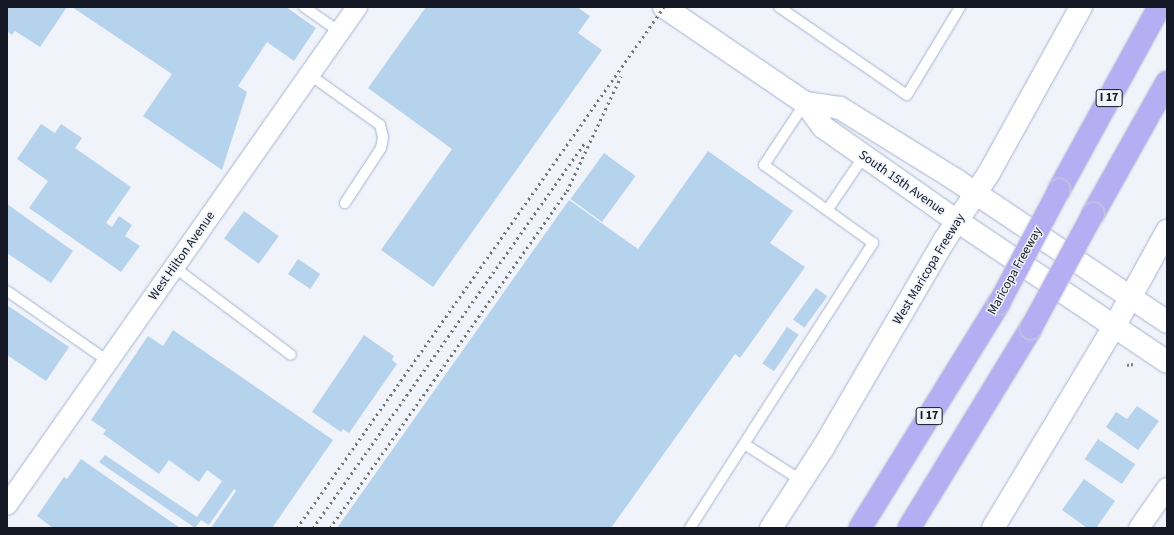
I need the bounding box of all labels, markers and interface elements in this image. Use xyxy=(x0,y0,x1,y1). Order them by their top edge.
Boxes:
road number: I 17 xyxy=(1095,88,1123,108)
street label: South 15th Avenue xyxy=(856,147,948,219)
street label: West Hilton Avenue xyxy=(146,209,218,303)
street label: West Maricopa Freeway xyxy=(890,211,968,327)
street label: Maricopa Freeway xyxy=(984,224,1046,318)
road number: I 17 xyxy=(915,406,943,426)

